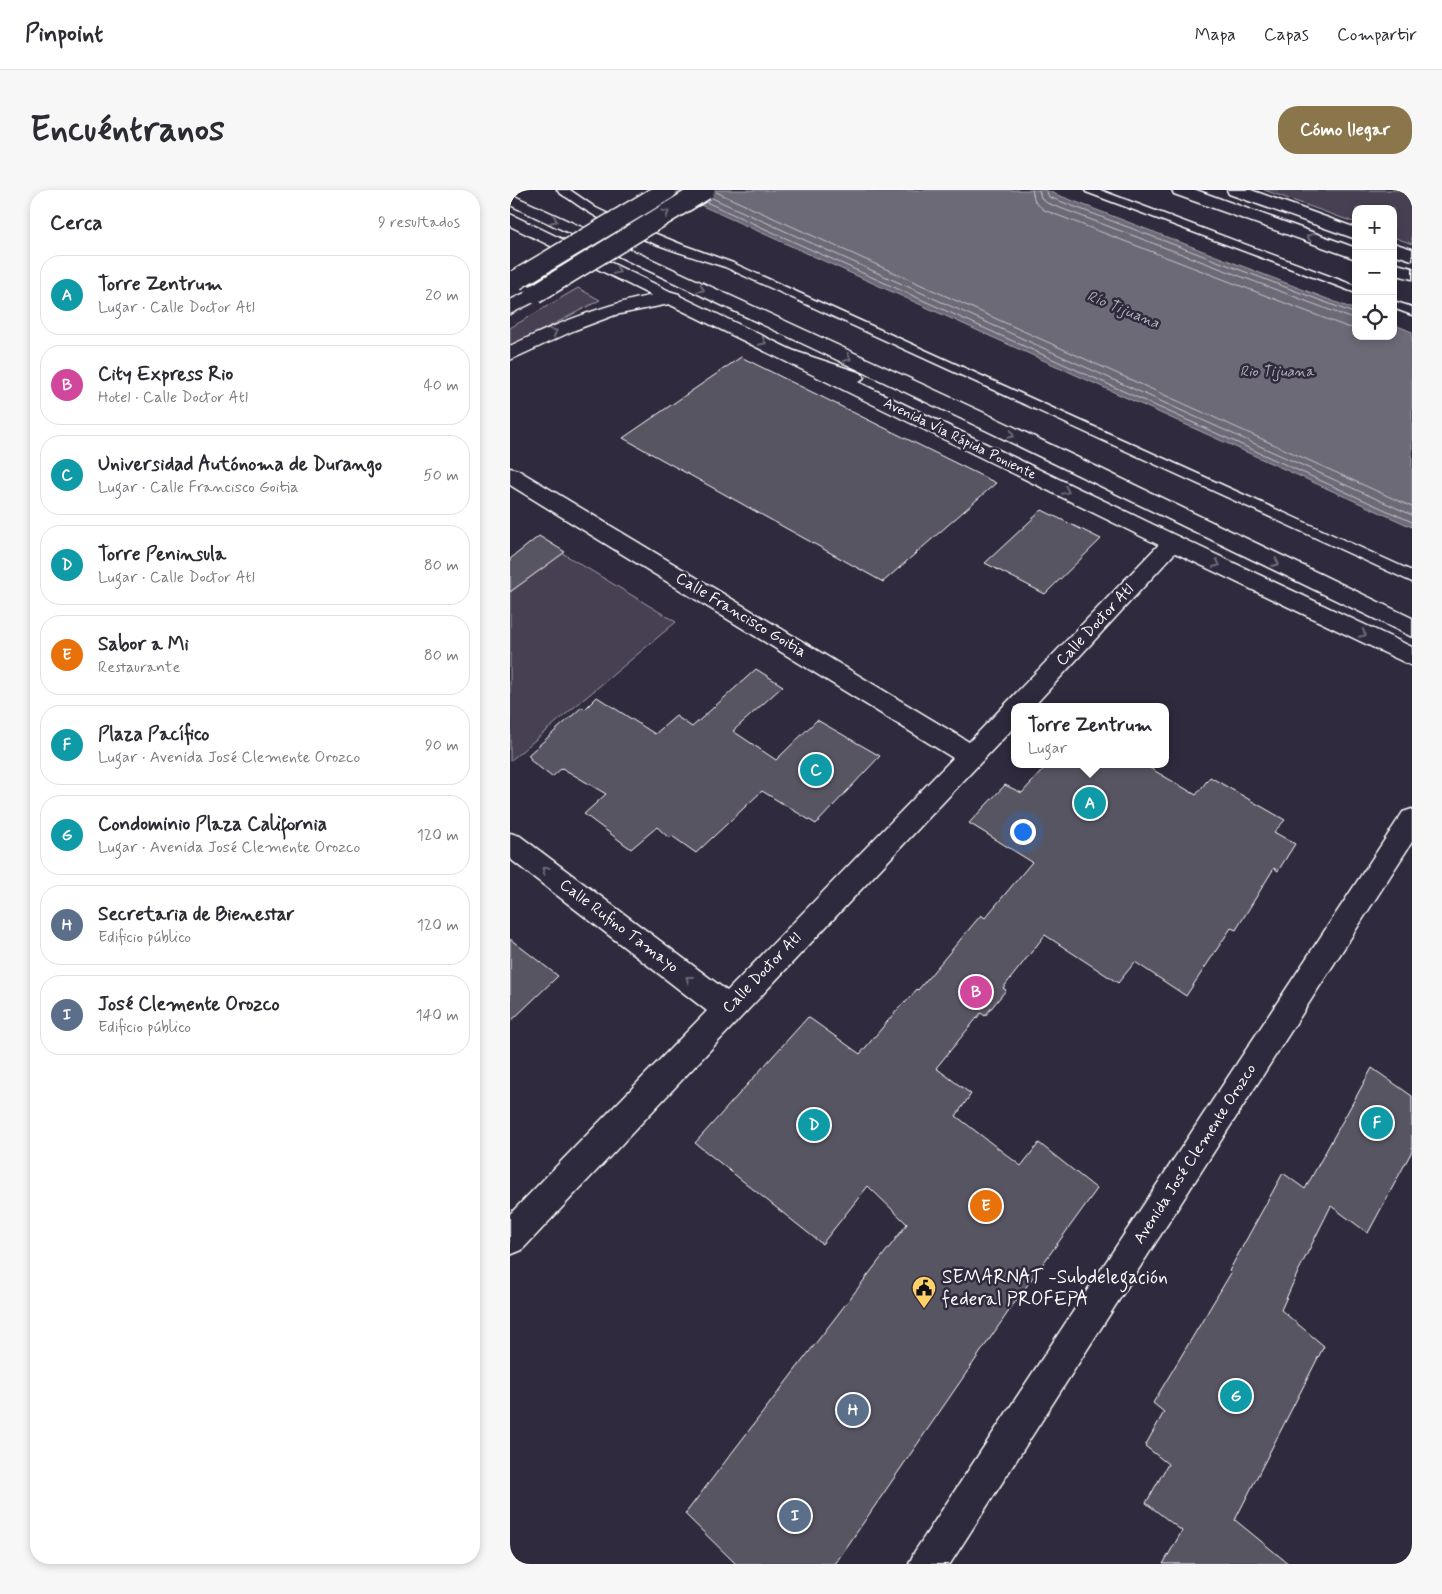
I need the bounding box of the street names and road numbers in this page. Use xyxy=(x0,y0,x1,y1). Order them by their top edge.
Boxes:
street label: Avenida Vía Rápida Poniente xyxy=(881,394,1040,484)
street label: Calle Francisco Goitia xyxy=(672,568,810,662)
street label: Calle Doctor Atl xyxy=(1051,579,1139,671)
street label: Calle Rufino Tamayo xyxy=(555,874,683,978)
street label: Calle Doctor Atl xyxy=(718,928,806,1018)
street label: Avenida José Clemente Orozco xyxy=(1129,1060,1261,1248)

